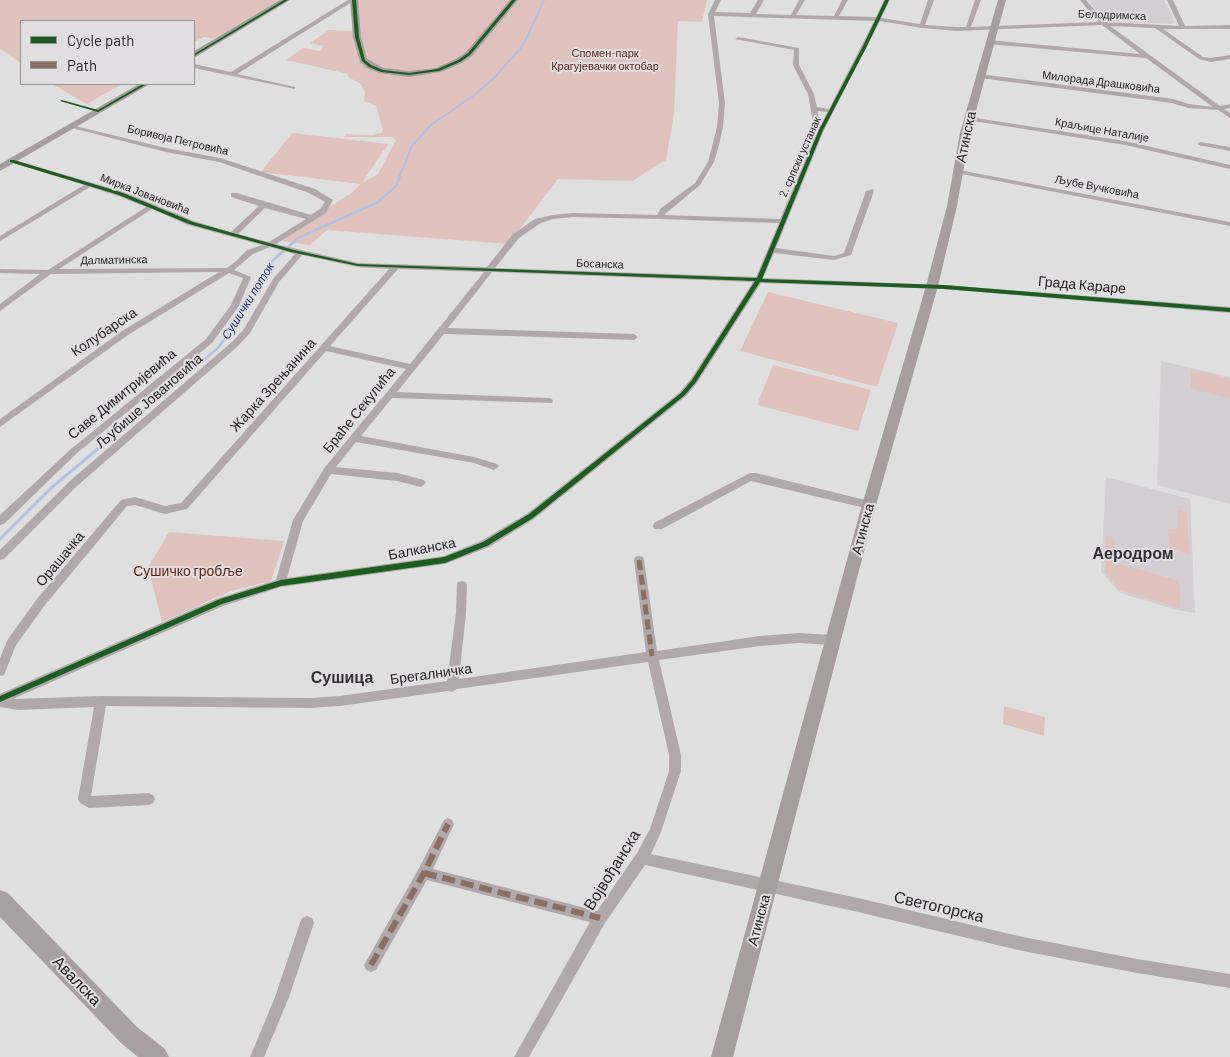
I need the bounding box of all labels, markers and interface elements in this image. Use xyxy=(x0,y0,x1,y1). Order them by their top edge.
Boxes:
street label: Белодримска xyxy=(1078,7,1146,23)
legend xyxy=(20,20,195,85)
text: Cycle path xyxy=(67,31,134,49)
park label: Спомен-парк Крагујевачки октобар xyxy=(551,46,659,72)
text: Path xyxy=(67,56,97,74)
street label: Милорада Драшковића xyxy=(1041,68,1161,96)
street label: Атинска xyxy=(952,110,980,164)
street label: 2. српски устанак xyxy=(776,115,824,199)
street label: Краљице Наталије xyxy=(1054,115,1150,145)
street label: Боривоја Петровића xyxy=(126,122,230,158)
street label: Мирка Јовановића xyxy=(98,171,192,217)
street label: Љубе Вучковића xyxy=(1054,172,1140,202)
street label: Далматинска xyxy=(80,253,148,267)
street label: Босанска xyxy=(576,257,624,271)
water label: Сушички поток xyxy=(219,260,277,342)
street label: Града Караре xyxy=(1037,273,1127,297)
street label: Колубарска xyxy=(68,304,140,360)
street label: Жарка Зрењанина xyxy=(227,335,319,435)
street label: Саве Димитријевића xyxy=(64,345,180,443)
street label: Љубише Јовановића xyxy=(92,350,206,452)
street label: Браће Секулића xyxy=(319,364,399,456)
street label: Атинска xyxy=(848,502,878,556)
street label: Орашачка xyxy=(32,528,88,590)
street label: Балканска xyxy=(387,534,457,564)
district label: Аеродром xyxy=(1092,544,1174,564)
park label: Сушичко гробље xyxy=(133,563,243,579)
street label: Брегалничка xyxy=(389,660,473,688)
district label: Сушица xyxy=(311,668,373,688)
street label: Војвођанска xyxy=(580,826,644,914)
street label: Светогорска xyxy=(892,887,986,927)
street label: Атинска xyxy=(744,893,774,947)
street label: Авалска xyxy=(49,952,105,1010)

